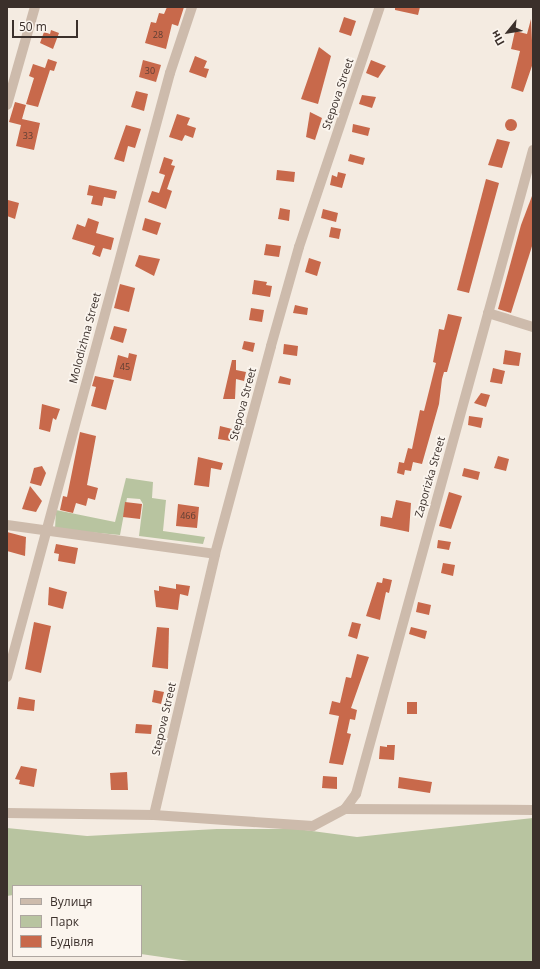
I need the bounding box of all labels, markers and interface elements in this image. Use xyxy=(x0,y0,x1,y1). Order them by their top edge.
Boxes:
scale bar xyxy=(14,12,80,38)
north arrow xyxy=(488,12,528,52)
text: 50 m xyxy=(19,18,47,35)
text: Пн xyxy=(487,28,508,49)
house number: 28 xyxy=(153,30,163,40)
street label: Stepova Street xyxy=(320,57,356,131)
house number: 30 xyxy=(145,66,155,76)
house number: 33 xyxy=(23,131,33,141)
street label: Molodizhna Street xyxy=(66,291,104,385)
house number: 45 xyxy=(120,362,130,372)
street label: Stepova Street xyxy=(227,366,259,442)
street label: Zaporizka Street xyxy=(412,435,448,519)
house number: 46б xyxy=(180,511,196,521)
street label: Stepova Street xyxy=(149,681,179,757)
legend xyxy=(12,885,142,957)
text: Вулиця xyxy=(50,893,92,910)
text: Парк xyxy=(50,913,79,930)
text: Будівля xyxy=(50,933,94,950)

